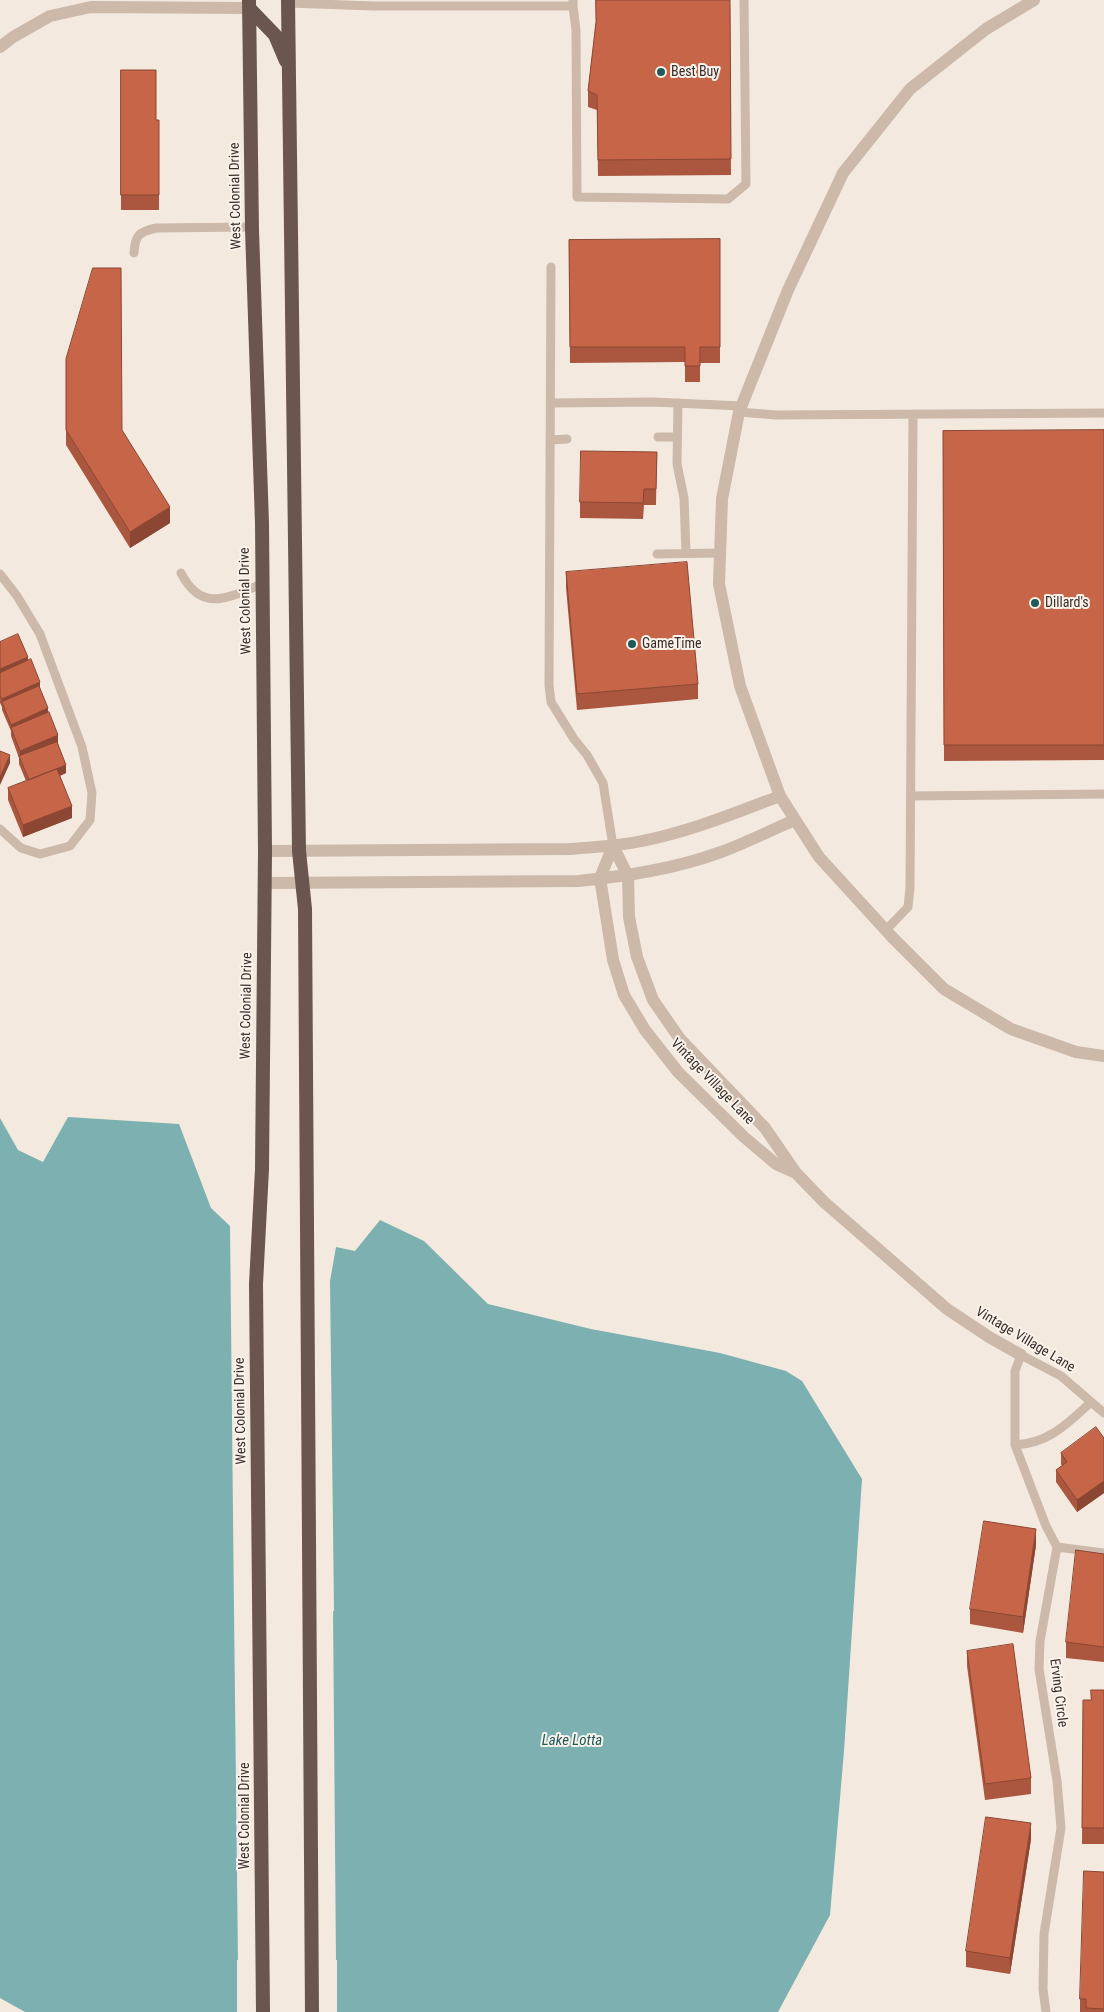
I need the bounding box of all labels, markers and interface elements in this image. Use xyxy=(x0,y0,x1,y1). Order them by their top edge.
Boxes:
place label: Best Buy xyxy=(671,64,719,80)
marker: Best Buy xyxy=(655,66,667,78)
street label: West Colonial Drive xyxy=(227,142,245,250)
street label: West Colonial Drive xyxy=(237,547,255,655)
place label: Dillard's xyxy=(1045,595,1089,611)
marker: Dillard's xyxy=(1029,597,1041,609)
place label: GameTime xyxy=(642,636,702,652)
marker: GameTime xyxy=(626,638,638,650)
street label: West Colonial Drive xyxy=(238,952,256,1060)
street label: Vintage Village Lane xyxy=(667,1036,757,1128)
street label: Vintage Village Lane xyxy=(972,1304,1078,1376)
street label: West Colonial Drive xyxy=(232,1357,250,1465)
street label: Erving Circle xyxy=(1045,1658,1071,1728)
water label: Lake Lotta xyxy=(542,1732,602,1750)
street label: West Colonial Drive xyxy=(237,1762,253,1870)

